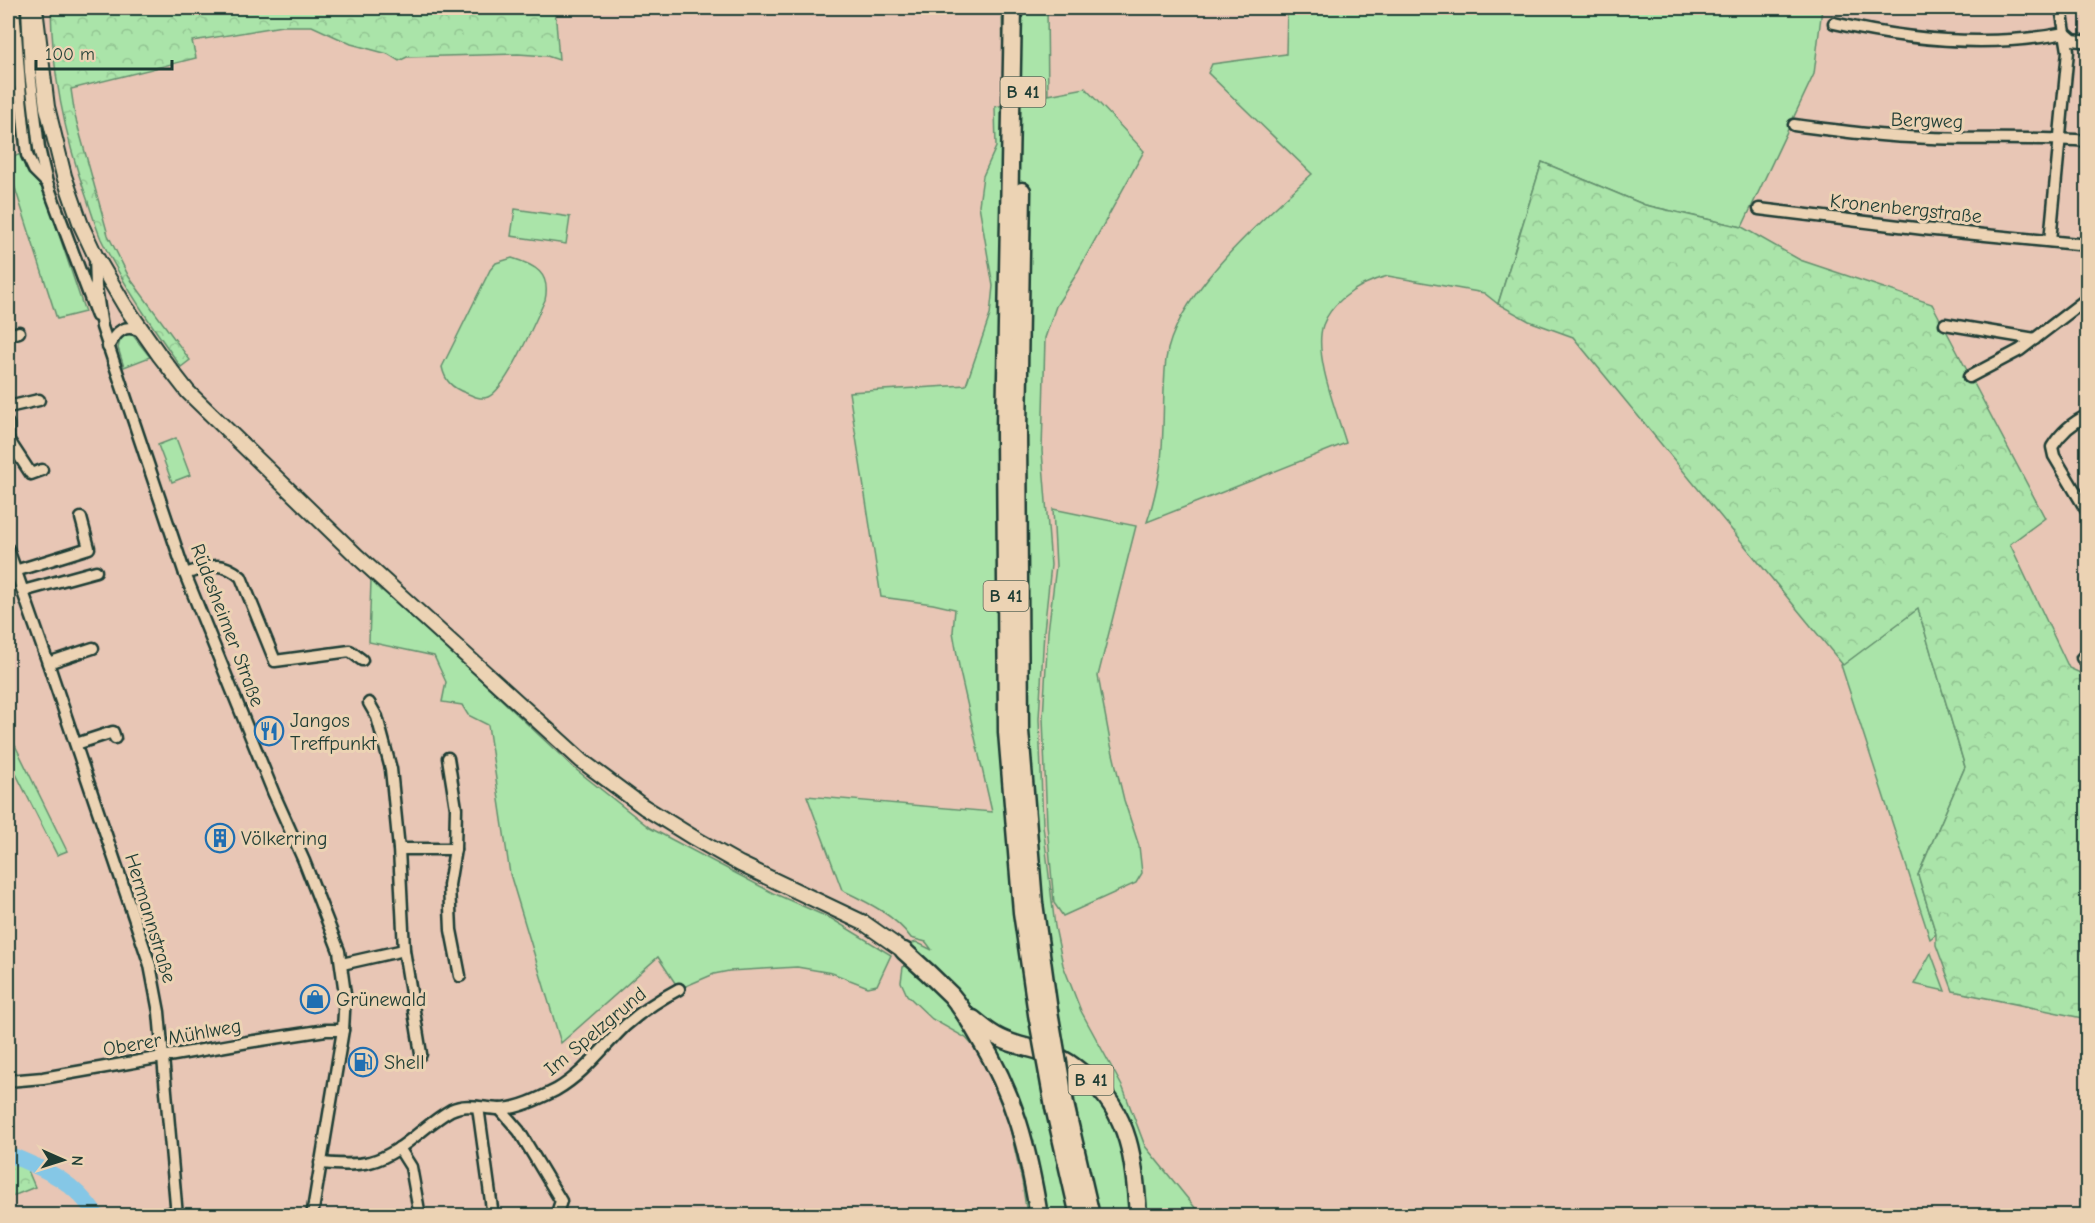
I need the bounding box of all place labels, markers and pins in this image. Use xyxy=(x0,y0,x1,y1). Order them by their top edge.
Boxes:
place label: Jangos Treffpunkt xyxy=(290,709,378,755)
restaurant icon: Jangos Treffpunkt xyxy=(253,715,285,747)
building icon: Völkerring xyxy=(204,822,236,854)
place label: Völkerring xyxy=(241,827,328,850)
shop icon: Grünewald xyxy=(299,983,331,1015)
place label: Grünewald xyxy=(336,988,426,1011)
fuel station icon: Shell xyxy=(347,1046,379,1078)
place label: Shell xyxy=(384,1051,425,1074)

